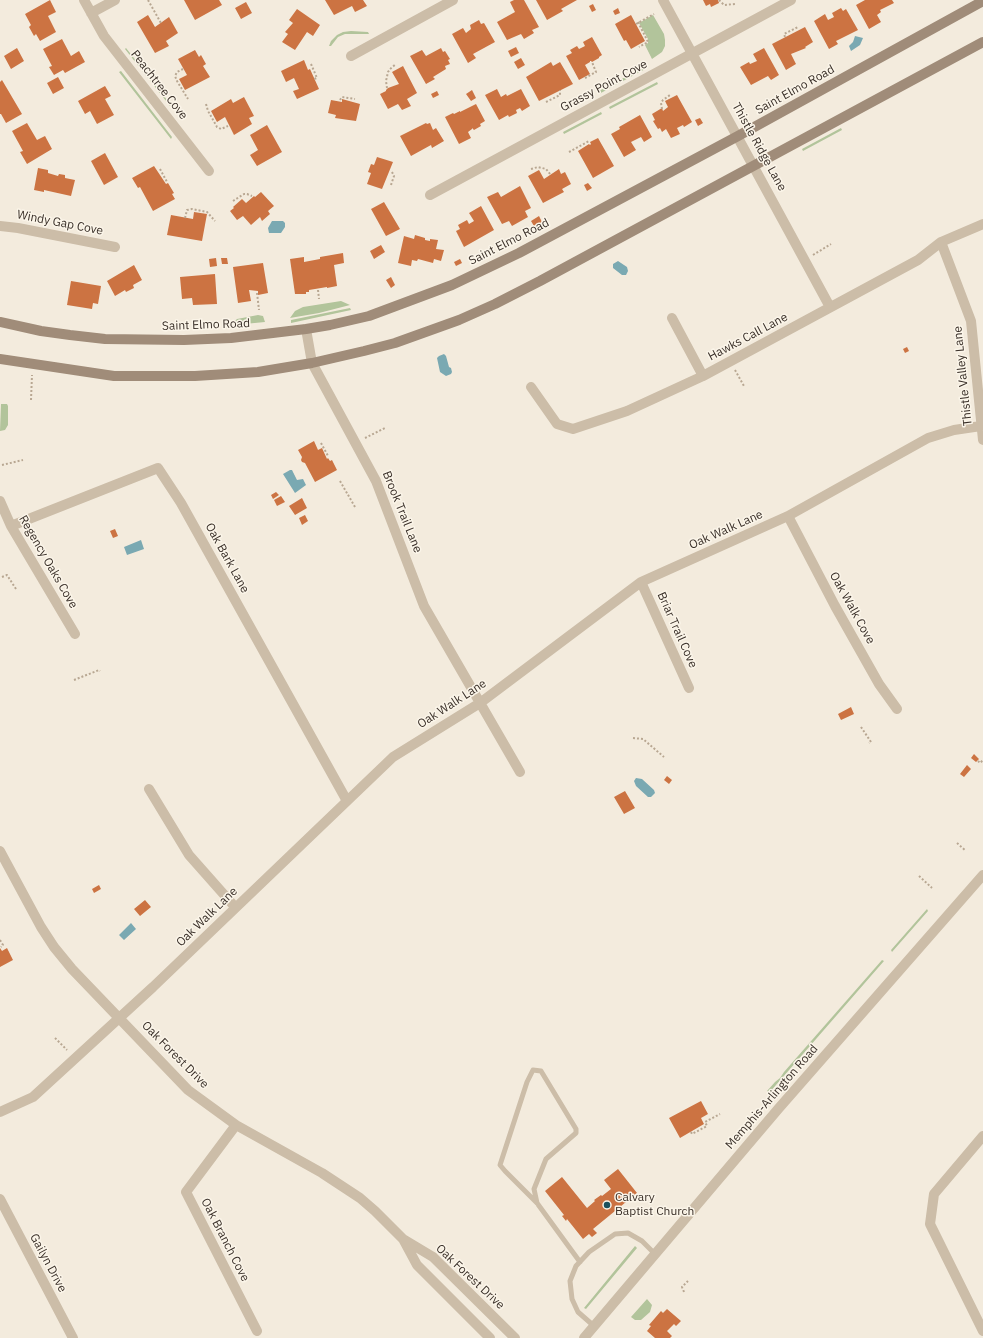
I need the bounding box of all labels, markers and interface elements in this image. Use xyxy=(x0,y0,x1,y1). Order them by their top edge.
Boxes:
street label: Peachtree Cove xyxy=(127,48,191,122)
street label: Grassy Point Cove xyxy=(558,57,650,115)
street label: Saint Elmo Road xyxy=(753,62,837,118)
street label: Thistle Ridge Lane xyxy=(729,100,789,194)
street label: Windy Gap Cove xyxy=(16,208,104,238)
street label: Saint Elmo Road xyxy=(466,216,552,268)
street label: Hawks Call Lane xyxy=(706,310,790,364)
street label: Saint Elmo Road xyxy=(162,316,250,334)
street label: Thistle Valley Lane xyxy=(951,325,975,427)
street label: Brook Trail Lane xyxy=(379,469,425,555)
street label: Oak Walk Lane xyxy=(687,507,765,553)
street label: Regency Oaks Cove xyxy=(16,513,80,611)
street label: Oak Bark Lane xyxy=(202,521,252,595)
street label: Oak Walk Cove xyxy=(826,570,878,646)
street label: Briar Trail Cove xyxy=(654,590,700,670)
street label: Oak Walk Lane xyxy=(415,676,489,732)
street label: Oak Walk Lane xyxy=(173,884,241,950)
street label: Oak Forest Drive xyxy=(139,1019,211,1091)
street label: Memphis-Arlington Road xyxy=(723,1042,821,1152)
place label: Calvary Baptist Church xyxy=(615,1191,694,1219)
street label: Oak Branch Cove xyxy=(198,1196,252,1284)
marker: Calvary Baptist Church xyxy=(602,1200,612,1210)
street label: Gailyn Drive xyxy=(27,1231,69,1295)
street label: Oak Forest Drive xyxy=(433,1241,507,1313)

